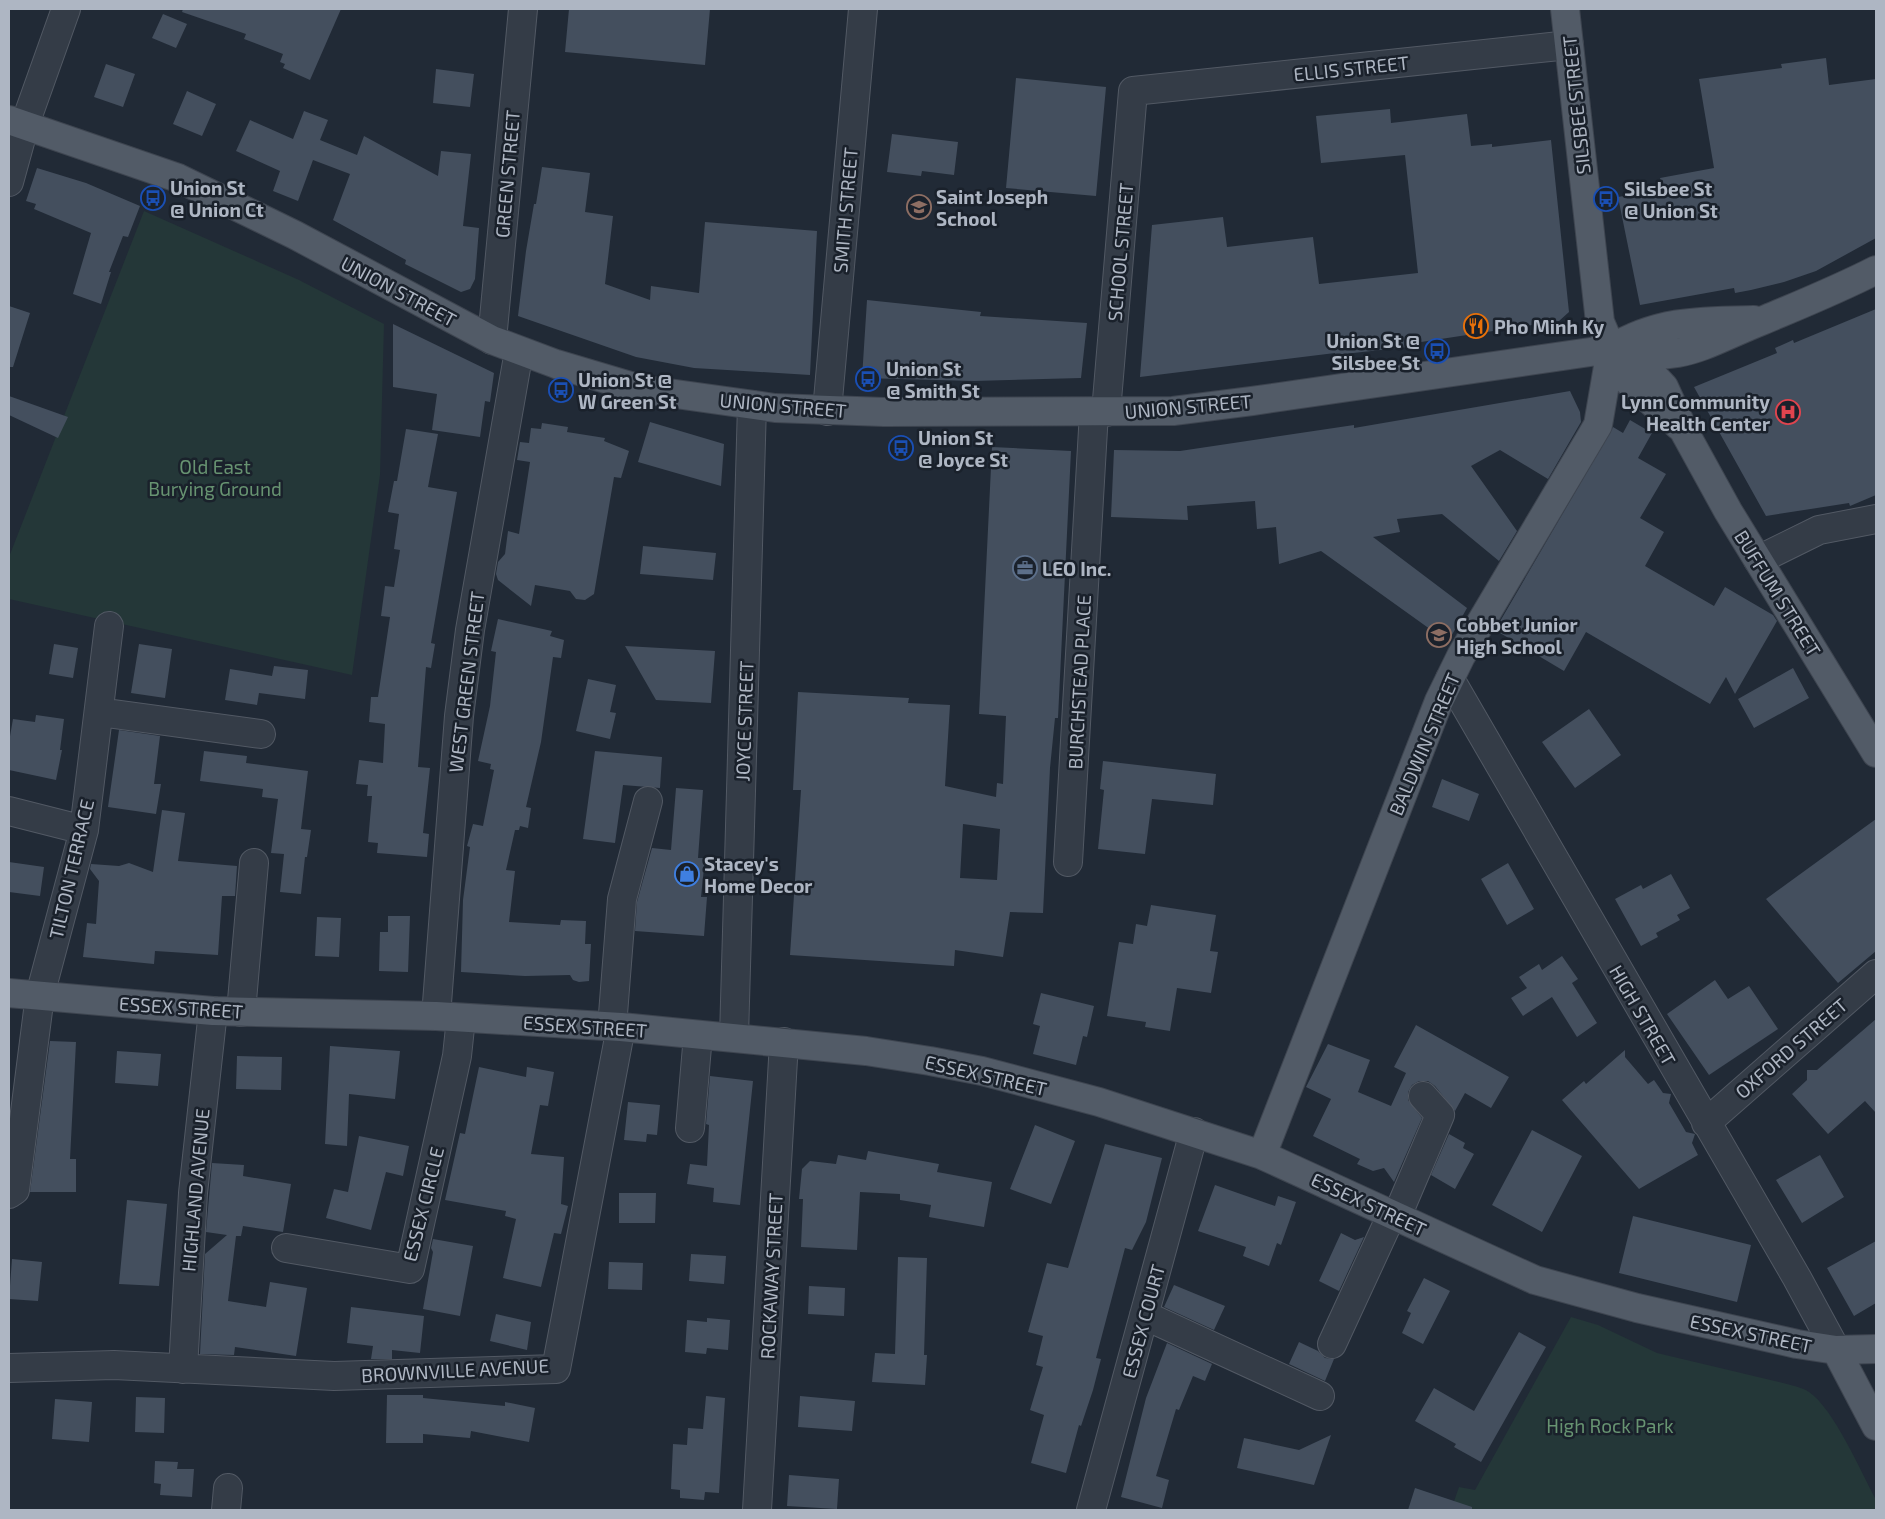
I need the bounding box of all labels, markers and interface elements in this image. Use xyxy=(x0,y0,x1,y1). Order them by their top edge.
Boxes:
street label: SILSBEE STREET xyxy=(1557,35,1595,175)
street label: ELLIS STREET xyxy=(1292,51,1410,85)
street label: GREEN STREET xyxy=(490,109,524,239)
street label: SMITH STREET xyxy=(828,146,862,274)
place label: Union St @ Union Ct xyxy=(170,176,264,221)
place label: Silsbee St @ Union St xyxy=(1624,177,1718,222)
street label: SCHOOL STREET xyxy=(1102,182,1138,322)
bus stop icon: Union St @ Union Ct xyxy=(140,185,166,211)
place label: Saint Joseph School xyxy=(936,185,1048,230)
bus stop icon: Silsbee St @ Union St xyxy=(1593,186,1619,212)
school or university icon: Saint Joseph School xyxy=(906,194,932,220)
street label: UNION STREET xyxy=(337,251,461,331)
restaurant icon: Pho Minh Ky xyxy=(1463,313,1489,339)
place label: Pho Minh Ky xyxy=(1494,315,1605,339)
place label: Union St @ Silsbee St xyxy=(1326,329,1420,374)
bus stop icon: Union St @ Silsbee St xyxy=(1424,338,1450,364)
place label: Union St @ Smith St xyxy=(886,357,980,402)
bus stop icon: Union St @ Smith St xyxy=(855,366,881,392)
place label: Union St @ W Green St xyxy=(578,368,677,413)
bus stop icon: Union St @ W Green St xyxy=(548,377,574,403)
street label: UNION STREET xyxy=(719,388,847,422)
street label: UNION STREET xyxy=(1124,389,1252,423)
place label: Lynn Community Health Center xyxy=(1621,390,1770,435)
hospital icon: Lynn Community Health Center xyxy=(1775,399,1801,425)
place label: Union St @ Joyce St xyxy=(918,426,1008,472)
bus stop icon: Union St @ Joyce St xyxy=(888,435,914,461)
park label: Old East Burying Ground xyxy=(148,455,282,500)
street label: BUFFUM STREET xyxy=(1730,526,1826,660)
office icon: LEO Inc. xyxy=(1012,555,1038,581)
place label: LEO Inc. xyxy=(1042,557,1112,580)
street label: WEST GREEN STREET xyxy=(443,590,489,774)
street label: BURCHSTEAD PLACE xyxy=(1063,594,1095,770)
place label: Cobbet Junior High School xyxy=(1456,613,1578,658)
school or university icon: Cobbet Junior High School xyxy=(1426,622,1452,648)
street label: JOYCE STREET xyxy=(730,660,758,782)
street label: BALDWIN STREET xyxy=(1384,669,1464,819)
street label: TILTON TERRACE xyxy=(44,797,98,941)
place label: Stacey's Home Decor xyxy=(704,852,812,897)
shop icon: Stacey's Home Decor xyxy=(674,861,700,887)
street label: HIGH STREET xyxy=(1605,961,1681,1069)
street label: ESSEX STREET xyxy=(118,991,244,1023)
street label: OXFORD STREET xyxy=(1730,993,1852,1103)
street label: ESSEX STREET xyxy=(522,1010,648,1042)
street label: ESSEX STREET xyxy=(923,1050,1049,1100)
street label: HIGHLAND AVENUE xyxy=(176,1107,214,1273)
street label: ESSEX CIRCLE xyxy=(398,1144,448,1264)
street label: ESSEX STREET xyxy=(1308,1167,1430,1241)
street label: ROCKAWAY STREET xyxy=(755,1192,787,1360)
street label: ESSEX COURT xyxy=(1117,1262,1169,1380)
street label: ESSEX STREET xyxy=(1688,1309,1814,1357)
street label: BROWNVILLE AVENUE xyxy=(360,1354,550,1386)
park label: High Rock Park xyxy=(1546,1414,1674,1437)

